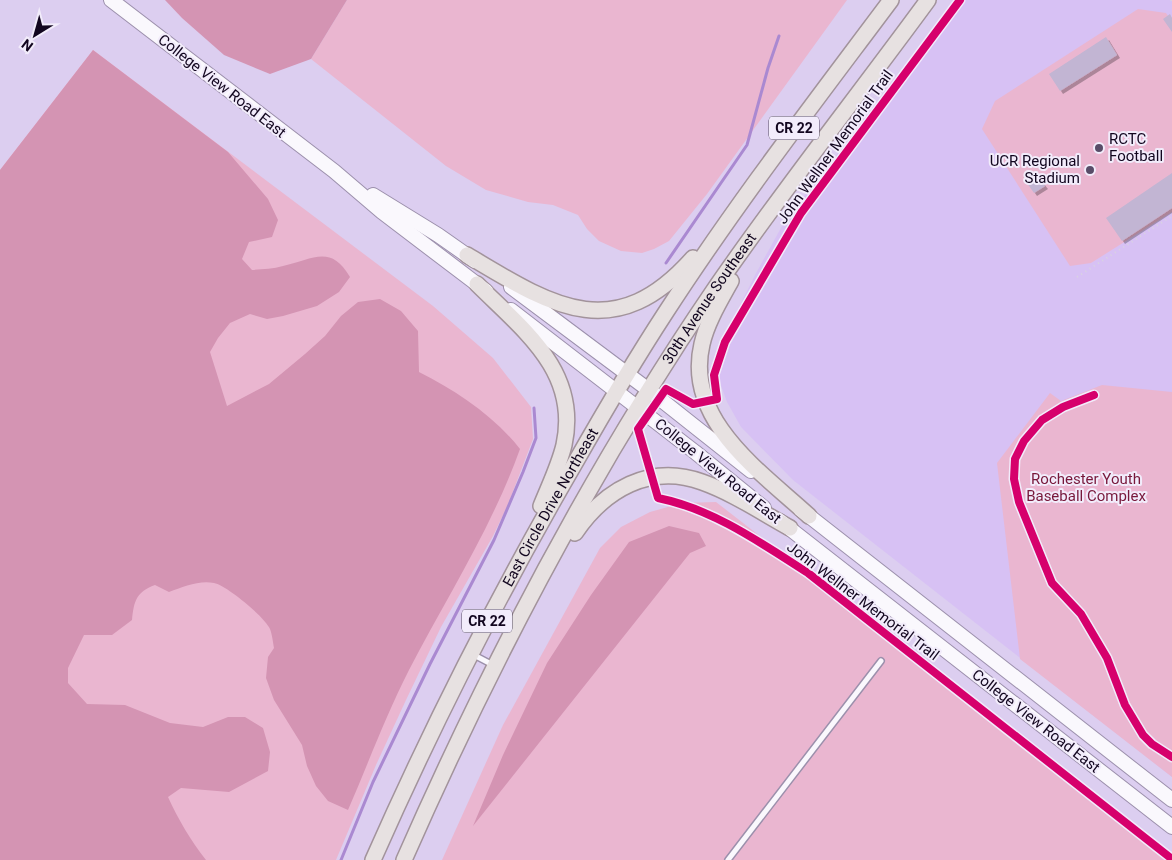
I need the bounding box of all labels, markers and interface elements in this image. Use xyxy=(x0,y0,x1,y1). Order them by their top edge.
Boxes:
north arrow xyxy=(10,10,60,60)
street label: College View Road East xyxy=(154,30,290,142)
text: N xyxy=(18,36,36,55)
street label: John Wellner Memorial Trail xyxy=(773,67,897,227)
road number: CR 22 xyxy=(769,116,819,140)
place label: RCTC Football xyxy=(1109,130,1163,165)
marker: RCTC Football xyxy=(1093,142,1105,154)
place label: UCR Regional Stadium xyxy=(990,152,1080,187)
marker: UCR Regional Stadium xyxy=(1084,164,1096,176)
street label: 30th Avenue Southeast xyxy=(659,230,760,367)
street label: College View Road East xyxy=(651,415,785,528)
street label: East Circle Drive Northeast xyxy=(499,425,602,590)
park label: Rochester Youth Baseball Complex xyxy=(1026,470,1146,505)
street label: John Wellner Memorial Trail xyxy=(783,538,943,664)
road number: CR 22 xyxy=(462,610,512,632)
street label: College View Road East xyxy=(968,665,1104,777)

